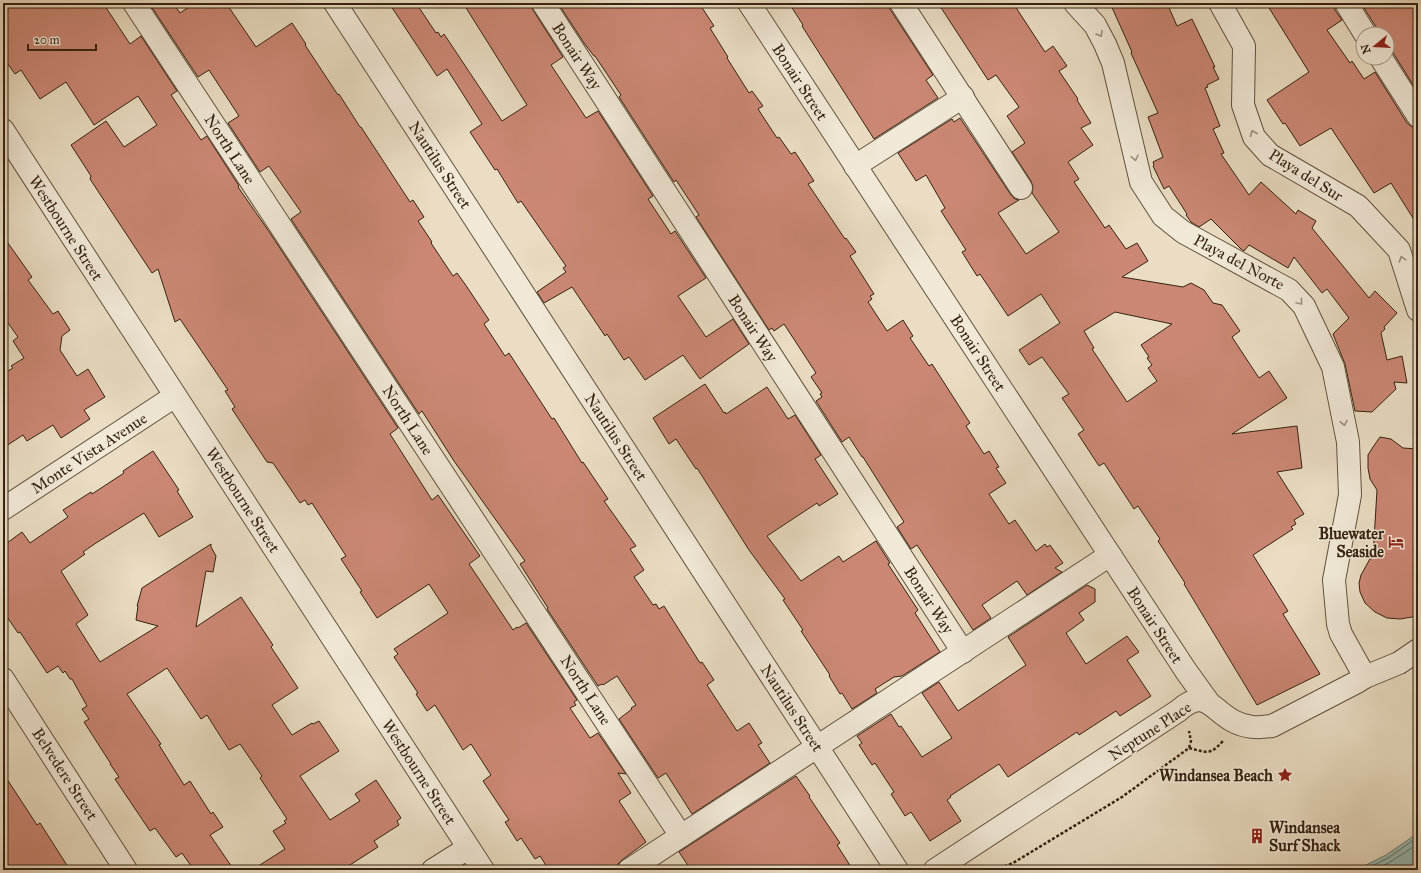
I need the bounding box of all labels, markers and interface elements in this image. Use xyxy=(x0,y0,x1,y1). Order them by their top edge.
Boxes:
street label: Bonair Way xyxy=(548,19,606,94)
scale bar xyxy=(28,26,96,52)
north arrow xyxy=(1355,26,1395,66)
one-way arrow xyxy=(1095,29,1102,37)
text: 20 m xyxy=(34,33,60,47)
street label: Bonair Street xyxy=(768,40,832,124)
text: N xyxy=(1358,42,1374,55)
street label: North Lane xyxy=(200,111,260,188)
street label: Nautilus Street xyxy=(405,118,475,213)
one-way arrow xyxy=(1250,130,1258,137)
street label: Playa del Sur xyxy=(1265,145,1347,205)
one-way arrow xyxy=(1131,155,1139,161)
street label: Westbourne Street xyxy=(25,172,107,284)
street label: Playa del Norte xyxy=(1190,230,1288,294)
one-way arrow xyxy=(1398,256,1407,263)
street label: Bonair Way xyxy=(724,291,782,366)
one-way arrow xyxy=(1295,297,1302,304)
street label: Bonair Street xyxy=(946,311,1010,395)
street label: North Lane xyxy=(378,382,438,459)
street label: Nautilus Street xyxy=(581,390,651,485)
street label: Monte Vista Avenue xyxy=(28,408,151,497)
one-way arrow xyxy=(1339,420,1348,426)
street label: Westbourne Street xyxy=(202,444,284,556)
place label: Bluewater Seaside xyxy=(1318,524,1385,561)
hotel icon: Bluewater Seaside xyxy=(1387,533,1405,551)
street label: Bonair Way xyxy=(900,563,958,638)
street label: Bonair Street xyxy=(1123,583,1187,667)
street label: North Lane xyxy=(556,652,616,729)
street label: Nautilus Street xyxy=(757,661,827,756)
street label: Neptune Place xyxy=(1105,697,1195,765)
street label: Westbourne Street xyxy=(378,716,460,828)
street label: Belvedere Street xyxy=(28,724,102,824)
place label: Windansea Beach xyxy=(1159,766,1273,785)
place icon: Windansea Beach xyxy=(1276,766,1294,784)
place label: Windansea Surf Shack xyxy=(1269,818,1341,855)
building icon: Windansea Surf Shack xyxy=(1248,827,1266,845)

